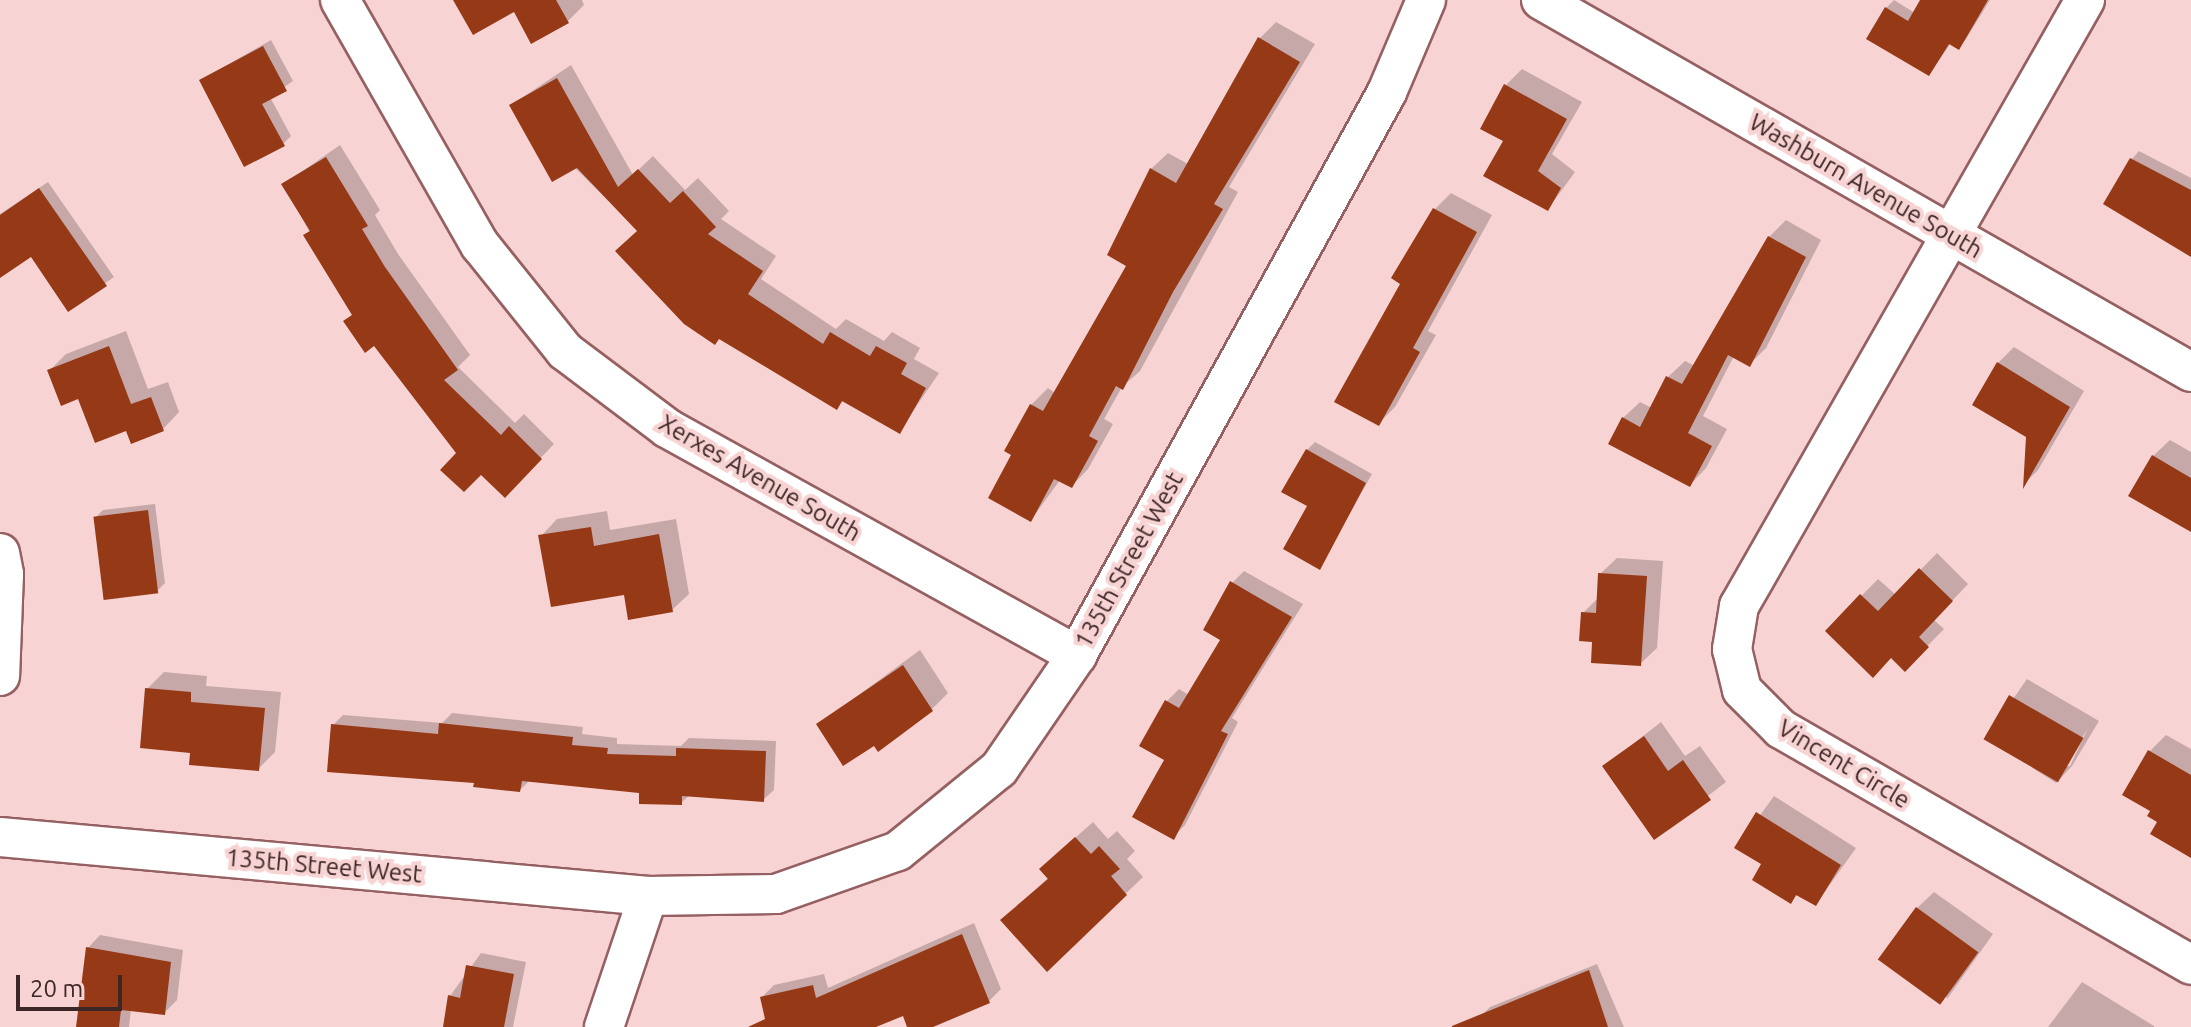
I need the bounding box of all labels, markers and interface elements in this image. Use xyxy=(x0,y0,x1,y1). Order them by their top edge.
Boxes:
street label: Washburn Avenue South xyxy=(1744,108,1988,264)
street label: Xerxes Avenue South xyxy=(654,409,866,547)
street label: 135th Street West xyxy=(1069,467,1189,653)
street label: Vincent Circle xyxy=(1773,713,1915,815)
street label: 135th Street West xyxy=(225,843,423,889)
scale bar xyxy=(20,959,126,1009)
text: 20 m xyxy=(30,975,83,1002)

